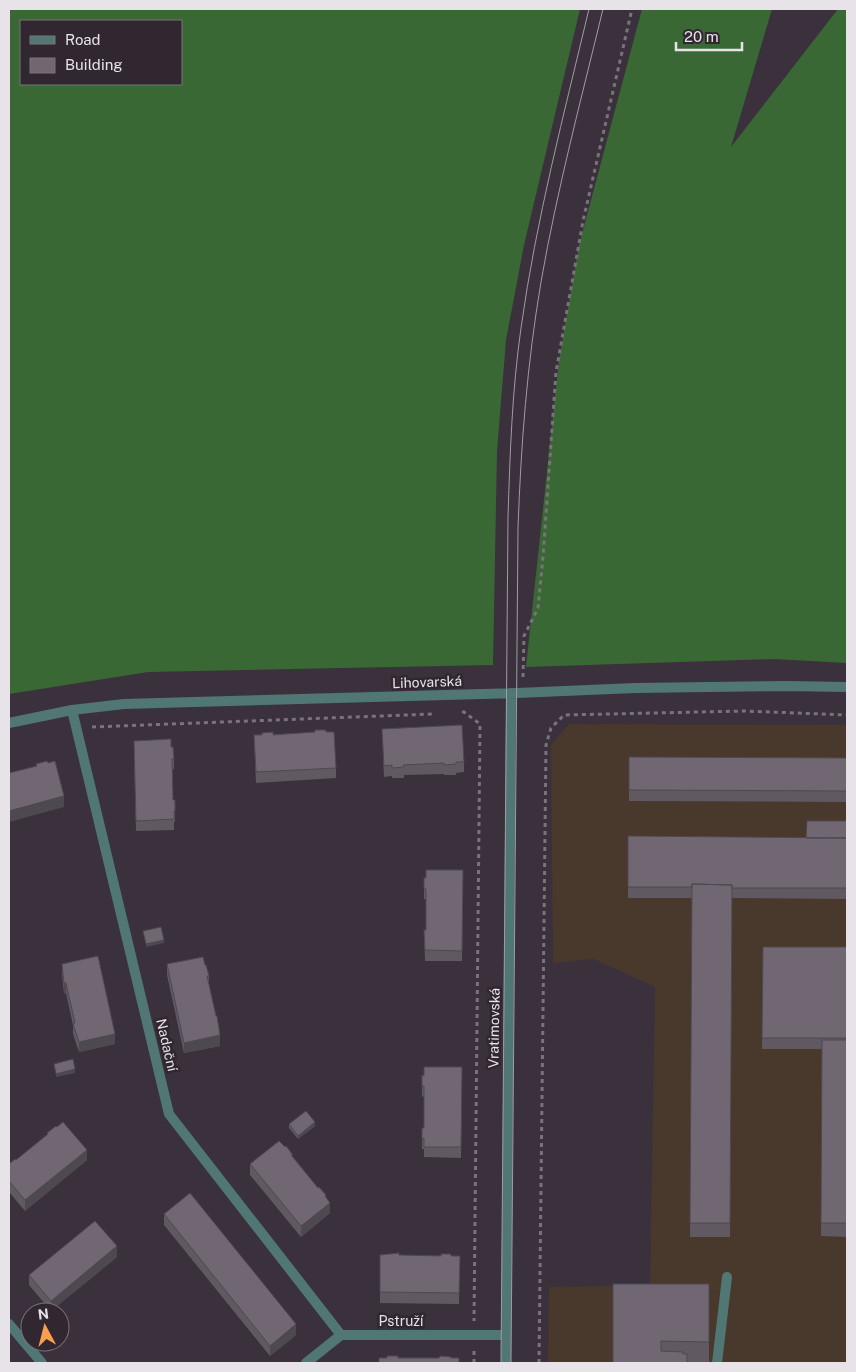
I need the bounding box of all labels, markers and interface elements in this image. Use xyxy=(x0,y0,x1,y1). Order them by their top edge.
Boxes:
legend xyxy=(20,20,182,85)
scale bar xyxy=(676,20,742,52)
text: 20 m xyxy=(684,28,719,45)
text: Road xyxy=(65,31,101,48)
text: Building xyxy=(65,56,123,73)
street label: Lihovarská xyxy=(392,673,462,691)
street label: Vratimovská xyxy=(485,988,503,1068)
street label: Nadační xyxy=(153,1017,181,1073)
north arrow xyxy=(20,1302,70,1352)
text: N xyxy=(37,1305,50,1323)
street label: Pstruží xyxy=(379,1313,424,1329)

